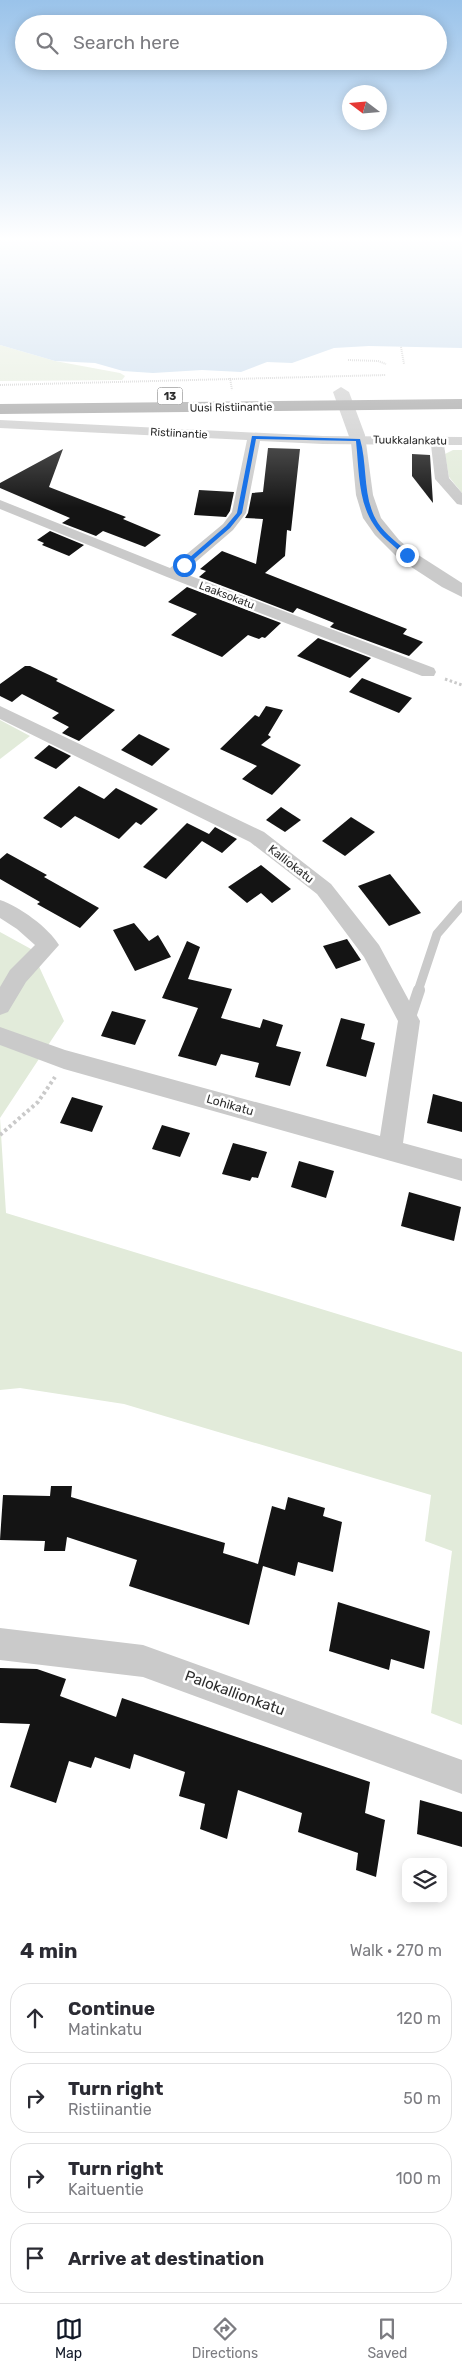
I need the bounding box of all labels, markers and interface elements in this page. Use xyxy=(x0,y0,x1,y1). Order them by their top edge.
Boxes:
search box xyxy=(15,15,447,70)
icon: search xyxy=(33,29,61,57)
text: Search here xyxy=(73,31,180,54)
north arrow xyxy=(342,85,387,130)
road number: 13 xyxy=(158,388,182,404)
street label: Uusi Ristiinantie xyxy=(190,400,273,415)
street label: Ristiinantie xyxy=(150,426,208,441)
street label: Tuukkalankatu xyxy=(373,433,447,448)
route end xyxy=(396,544,419,567)
route start xyxy=(173,554,196,577)
street label: Laaksokatu xyxy=(197,579,256,612)
street label: Kalliokatu xyxy=(265,842,317,886)
street label: Lohikatu xyxy=(205,1092,255,1118)
street label: Palokallionkatu xyxy=(182,1667,288,1719)
map controls xyxy=(402,1858,447,1903)
button: layers xyxy=(402,1858,447,1903)
text: 4 min xyxy=(20,1938,78,1963)
text: Walk · 270 m xyxy=(350,1941,442,1960)
text: Continue xyxy=(68,1997,155,2020)
icon: ahead xyxy=(21,2004,49,2032)
text: 120 m xyxy=(396,2009,441,2028)
text: Matinkatu xyxy=(68,2020,142,2039)
text: Turn right xyxy=(68,2077,163,2100)
icon: right xyxy=(21,2084,49,2112)
text: 50 m xyxy=(403,2089,441,2108)
text: Ristiinantie xyxy=(68,2100,152,2119)
text: Turn right xyxy=(68,2157,163,2180)
icon: right xyxy=(21,2164,49,2192)
text: 100 m xyxy=(396,2169,441,2188)
text: Kaituentie xyxy=(68,2180,144,2199)
icon: arrive xyxy=(21,2244,49,2272)
text: Arrive at destination xyxy=(68,2247,264,2270)
tab: Map xyxy=(55,2315,83,2362)
tab: Directions xyxy=(192,2315,258,2362)
tab: Saved xyxy=(367,2315,407,2362)

